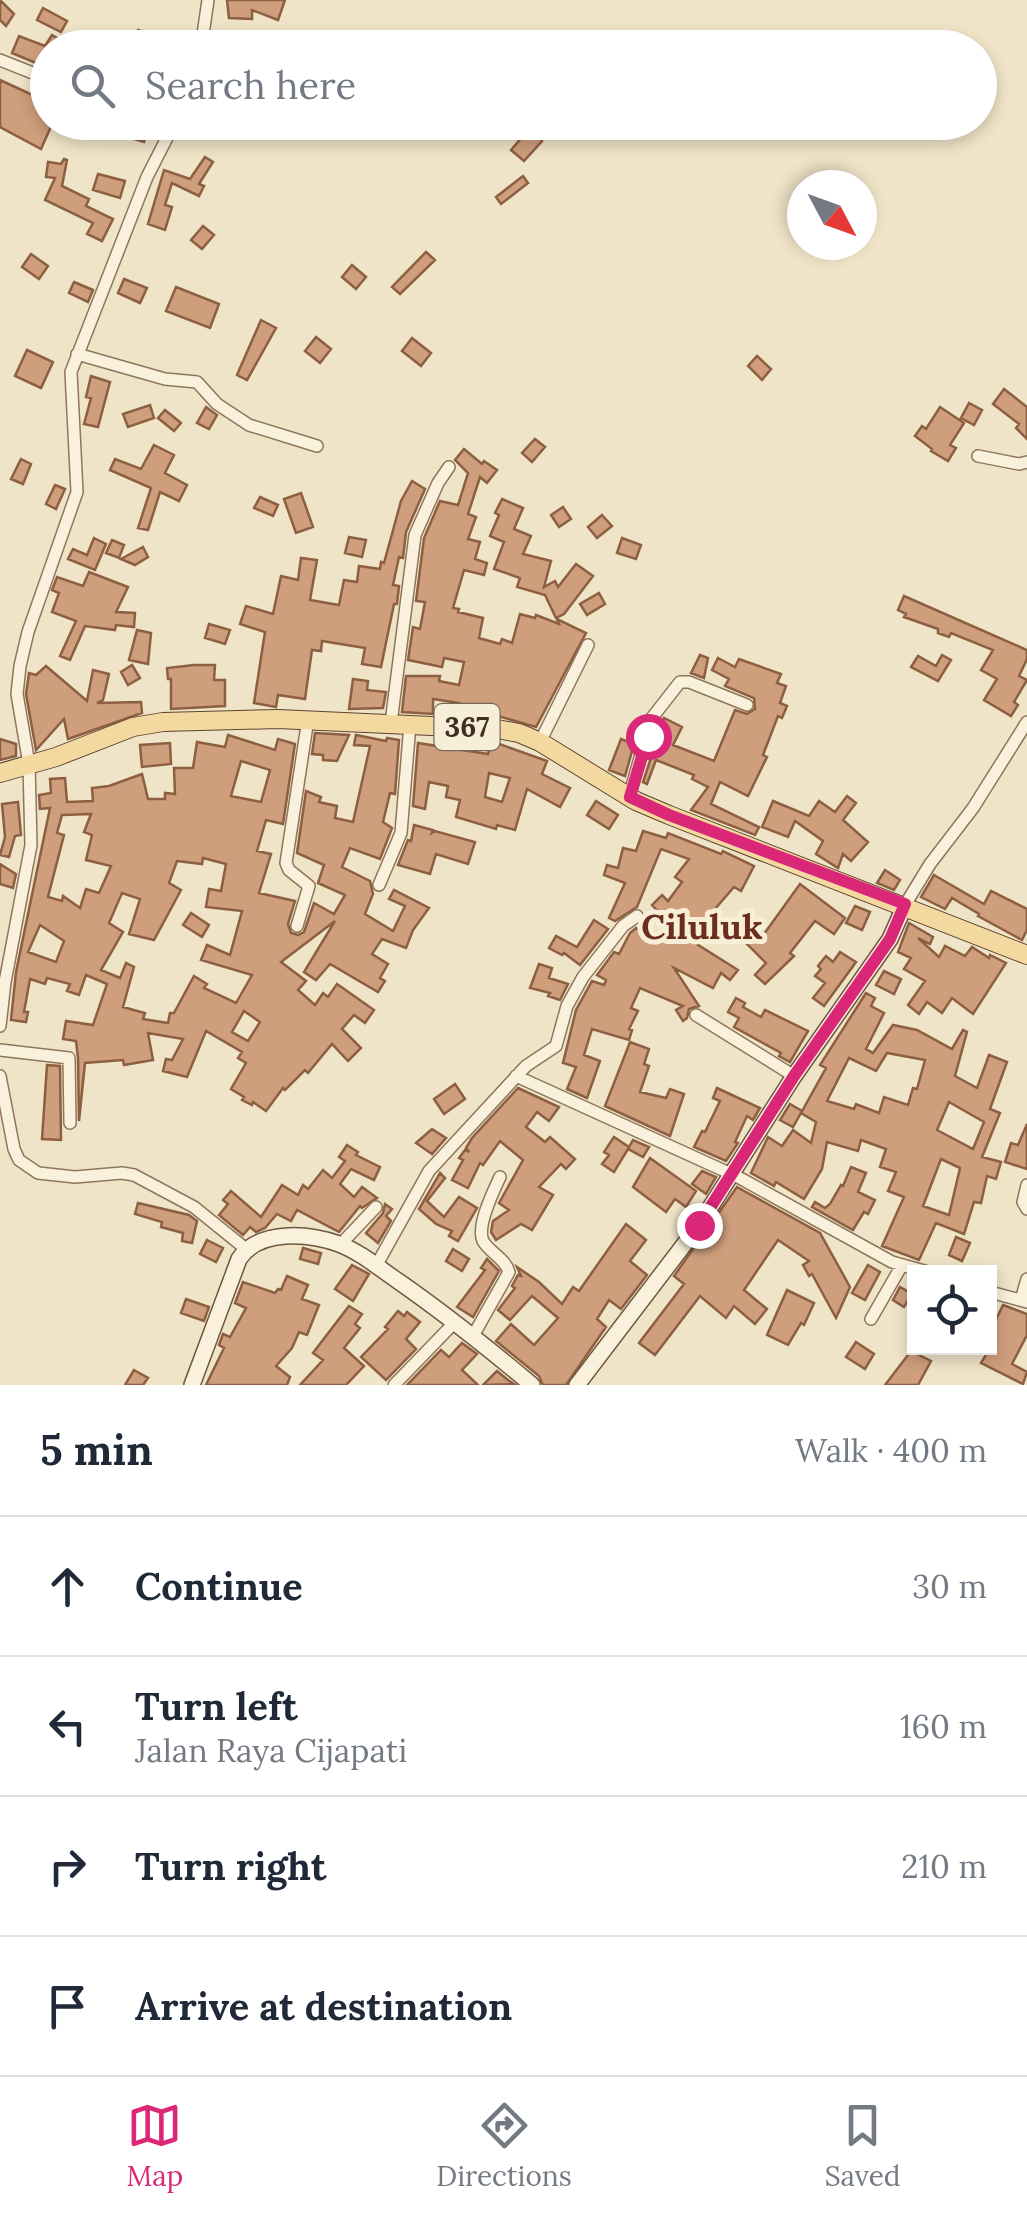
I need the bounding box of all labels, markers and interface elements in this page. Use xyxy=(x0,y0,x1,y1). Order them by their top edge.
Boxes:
search box xyxy=(30,30,997,140)
icon: search xyxy=(65,58,120,113)
text: Search here xyxy=(145,61,356,109)
north arrow xyxy=(787,170,877,260)
road number: 367 xyxy=(434,704,500,750)
route start xyxy=(626,714,672,760)
district label: Ciluluk xyxy=(641,904,763,949)
route end xyxy=(677,1203,723,1249)
map controls xyxy=(907,1265,997,1355)
button: locate xyxy=(907,1265,997,1355)
text: 5 min xyxy=(40,1423,153,1477)
text: Walk · 400 m xyxy=(795,1430,987,1471)
icon: ahead xyxy=(40,1559,95,1614)
text: Continue xyxy=(135,1562,303,1610)
text: 30 m xyxy=(912,1566,987,1607)
text: Turn left xyxy=(135,1682,298,1730)
icon: left xyxy=(40,1699,95,1754)
text: 160 m xyxy=(900,1706,987,1747)
text: Jalan Raya Cijapati xyxy=(135,1730,407,1771)
icon: right xyxy=(40,1839,95,1894)
text: Turn right xyxy=(135,1842,326,1890)
text: 210 m xyxy=(901,1846,987,1887)
icon: arrive xyxy=(40,1979,95,2034)
text: Arrive at destination xyxy=(135,1982,512,2030)
tab: Map xyxy=(126,2098,183,2194)
tab: Directions xyxy=(436,2098,572,2194)
tab: Saved xyxy=(825,2098,901,2194)

